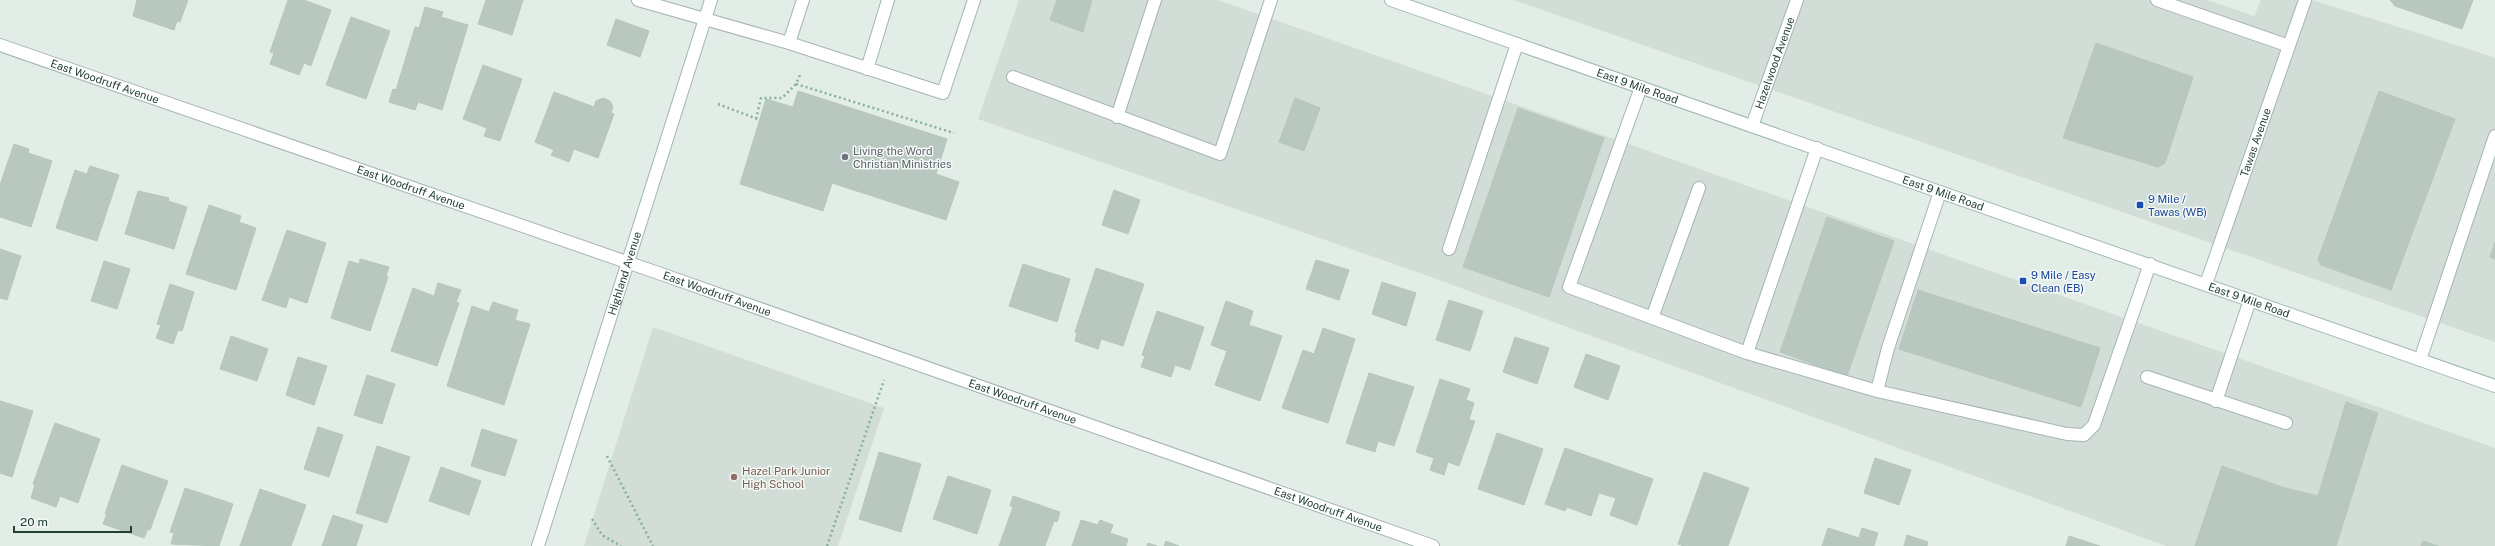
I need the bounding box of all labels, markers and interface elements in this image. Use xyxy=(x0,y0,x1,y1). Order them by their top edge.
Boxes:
street label: Hazelwood Avenue xyxy=(1753,15,1797,111)
street label: East Woodruff Avenue xyxy=(49,57,161,106)
street label: East 9 Mile Road xyxy=(1595,66,1680,106)
street label: Tawas Avenue xyxy=(2238,106,2273,178)
place label: Living the Word Christian Ministries xyxy=(853,145,952,170)
marker: Living the Word Christian Ministries xyxy=(840,152,850,162)
street label: East Woodruff Avenue xyxy=(355,163,467,212)
street label: East 9 Mile Road xyxy=(1901,173,1985,213)
place label: 9 Mile / Tawas (WB) xyxy=(2148,193,2207,218)
marker: 9 Mile / Tawas (WB) xyxy=(2135,200,2145,210)
street label: Highland Avenue xyxy=(606,230,643,317)
street label: East Woodruff Avenue xyxy=(661,269,773,318)
place label: 9 Mile / Easy Clean (EB) xyxy=(2031,269,2096,294)
marker: 9 Mile / Easy Clean (EB) xyxy=(2018,276,2028,286)
street label: East 9 Mile Road xyxy=(2207,280,2291,320)
street label: East Woodruff Avenue xyxy=(967,377,1078,426)
place label: Hazel Park Junior High School xyxy=(742,465,830,490)
marker: Hazel Park Junior High School xyxy=(729,472,739,482)
street label: East Woodruff Avenue xyxy=(1273,485,1384,534)
scale bar xyxy=(14,508,131,534)
text: 20 m xyxy=(20,515,48,529)

